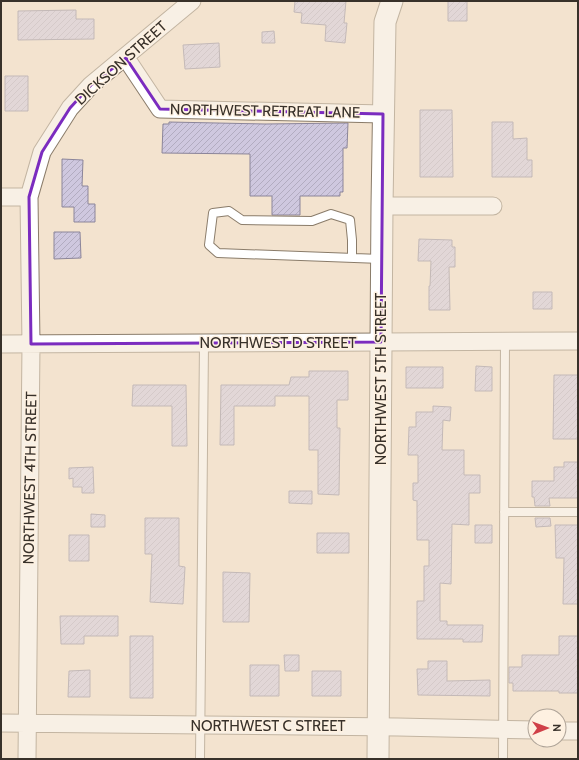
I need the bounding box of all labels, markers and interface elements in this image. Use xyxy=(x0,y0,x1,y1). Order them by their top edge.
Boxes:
street label: DICKSON STREET xyxy=(71,17,171,109)
street label: NORTHWEST RETREAT LANE xyxy=(170,100,360,122)
street label: NORTHWEST 5TH STREET xyxy=(372,293,390,465)
street label: NORTHWEST D STREET xyxy=(200,334,356,352)
street label: NORTHWEST 4TH STREET xyxy=(19,391,41,565)
north arrow xyxy=(527,708,567,748)
street label: NORTHWEST C STREET xyxy=(190,717,346,735)
text: N xyxy=(550,724,564,732)

